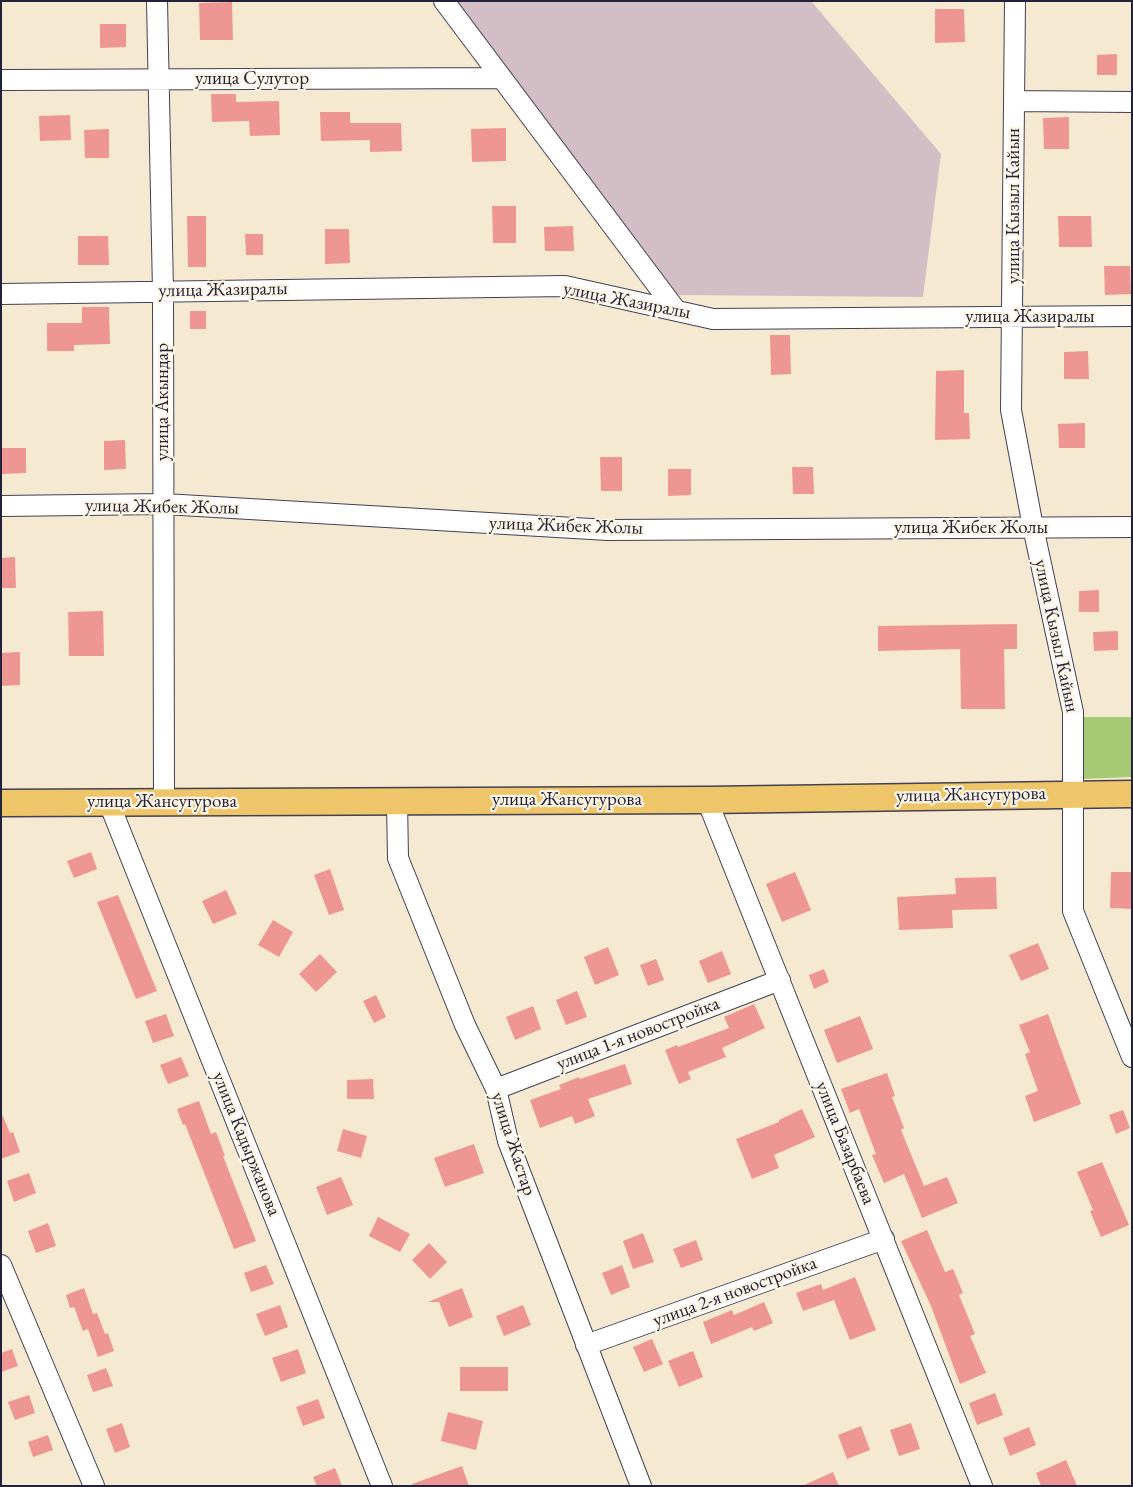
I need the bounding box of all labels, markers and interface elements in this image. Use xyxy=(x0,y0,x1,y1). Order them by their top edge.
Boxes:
street label: улица Сулутор xyxy=(195,68,309,90)
street label: улица Кызыл Кайын xyxy=(1003,128,1025,284)
street label: улица Жазиралы xyxy=(158,277,288,303)
street label: улица Жазиралы xyxy=(561,277,693,325)
street label: улица Жазиралы xyxy=(965,306,1095,328)
street label: улица Акындар xyxy=(152,343,174,461)
street label: улица Жибек Жолы xyxy=(85,494,239,520)
street label: улица Жибек Жолы xyxy=(489,512,643,540)
street label: улица Жибек Жолы xyxy=(894,517,1048,539)
street label: улица Кызыл Кайын xyxy=(1029,557,1083,715)
street label: улица Жансугурова xyxy=(896,782,1046,808)
street label: улица Жансугурова xyxy=(492,789,642,811)
street label: улица Жансугурова xyxy=(87,791,237,813)
street label: улица 1-я новостройка xyxy=(553,992,723,1076)
street label: улица Кадыржанова xyxy=(207,1069,285,1219)
street label: улица Базарбаева xyxy=(810,1078,880,1208)
street label: улица Жастар xyxy=(486,1089,540,1199)
street label: улица 2-я новостройка xyxy=(650,1252,820,1332)

